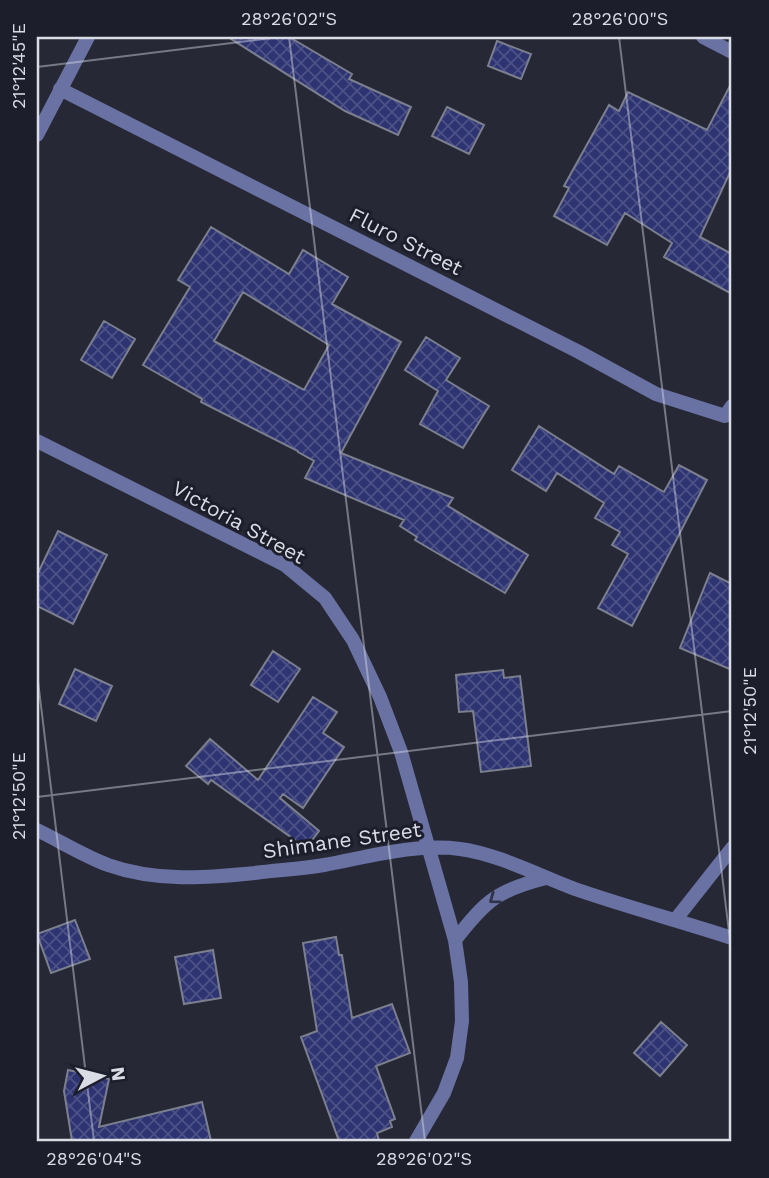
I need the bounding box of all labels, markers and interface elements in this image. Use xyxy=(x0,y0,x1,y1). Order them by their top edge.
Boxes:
text: 28°26'02"S xyxy=(241,8,337,29)
text: 28°26'00"S xyxy=(572,8,668,29)
text: 21°12'45"E xyxy=(8,23,29,109)
street label: Fluro Street xyxy=(345,202,467,280)
street label: Victoria Street xyxy=(168,475,310,569)
text: 21°12'50"E xyxy=(739,667,760,755)
text: 21°12'50"E xyxy=(8,752,29,840)
street label: Shimane Street xyxy=(261,816,423,863)
one-way arrow xyxy=(489,891,502,903)
north arrow xyxy=(66,1042,136,1112)
text: N xyxy=(106,1066,131,1082)
text: 28°26'04"S xyxy=(46,1148,142,1169)
text: 28°26'02"S xyxy=(376,1148,472,1169)

